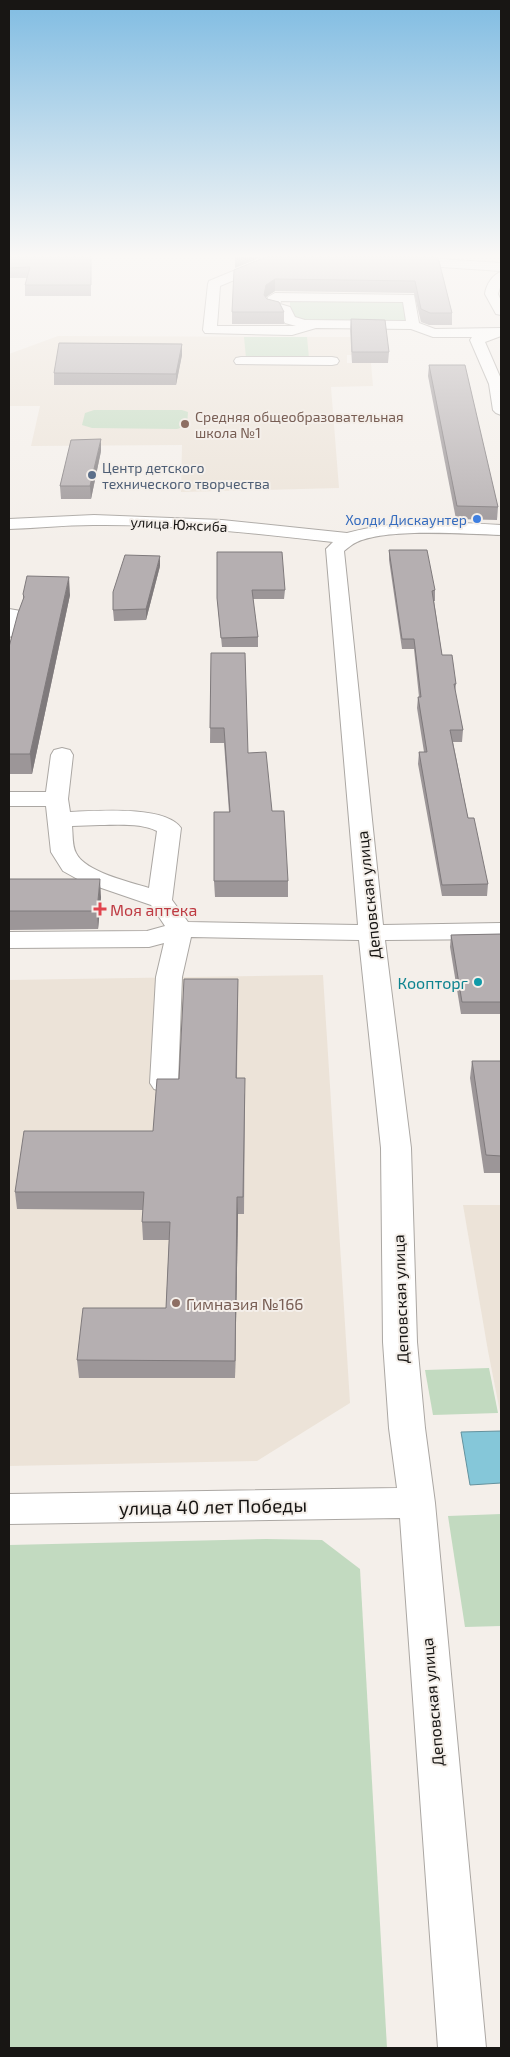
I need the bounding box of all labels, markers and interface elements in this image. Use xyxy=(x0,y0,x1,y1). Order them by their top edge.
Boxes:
place label: Средняя общеобразовательная школа №1 xyxy=(195,408,404,441)
marker: Средняя общеобразовательная школа №1 xyxy=(179,418,191,430)
place label: Центр детского технического творчества xyxy=(102,459,270,492)
marker: Центр детского технического творчества xyxy=(86,469,98,481)
place label: Холди Дискаунтер xyxy=(345,511,467,528)
street label: улица Южсиба xyxy=(130,513,228,535)
marker: Холди Дискаунтер xyxy=(471,513,483,525)
street label: Деповская улица xyxy=(352,830,385,960)
place label: Моя аптека xyxy=(110,900,197,919)
marker: Моя аптека xyxy=(94,903,106,915)
place label: Коопторг xyxy=(397,973,469,992)
marker: Коопторг xyxy=(472,976,484,988)
street label: Деповская улица xyxy=(388,1234,413,1364)
place label: Гимназия №166 xyxy=(186,1294,304,1313)
marker: Гимназия №166 xyxy=(170,1297,182,1309)
street label: улица 40 лет Победы xyxy=(119,1493,307,1520)
street label: Деповская улица xyxy=(417,1637,448,1767)

